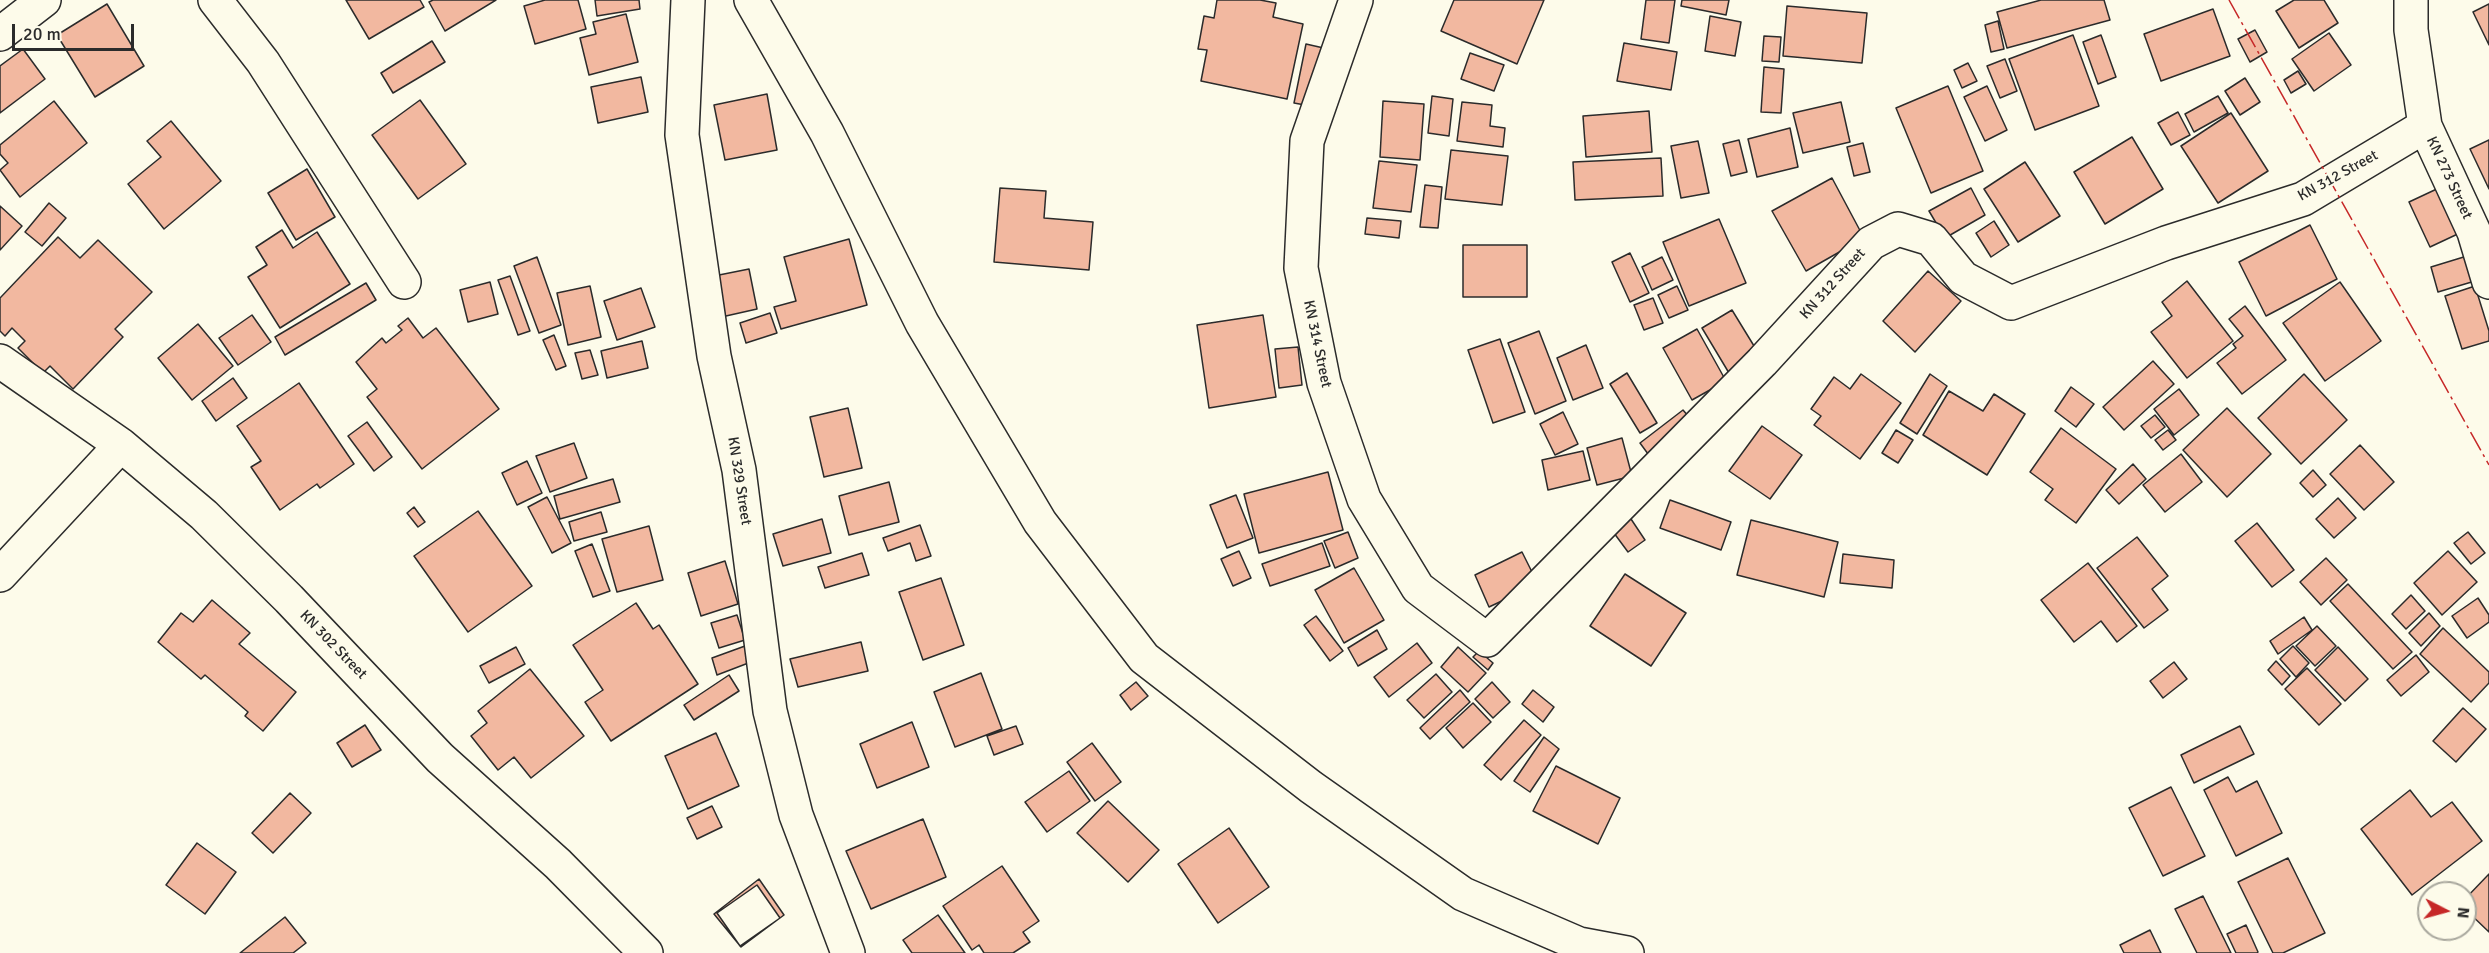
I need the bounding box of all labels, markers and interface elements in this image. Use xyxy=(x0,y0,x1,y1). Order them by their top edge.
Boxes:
scale bar xyxy=(15,12,136,50)
text: 20 m xyxy=(23,23,61,45)
street label: KN 273 Street xyxy=(2422,134,2476,222)
street label: KN 312 Street xyxy=(2295,147,2381,205)
street label: KN 312 Street xyxy=(1796,245,1870,323)
street label: KN 314 Street xyxy=(1299,299,1335,389)
street label: KN 329 Street xyxy=(723,436,755,526)
street label: KN 302 Street xyxy=(296,607,370,683)
north arrow xyxy=(2417,881,2477,941)
text: N xyxy=(2452,906,2473,919)

